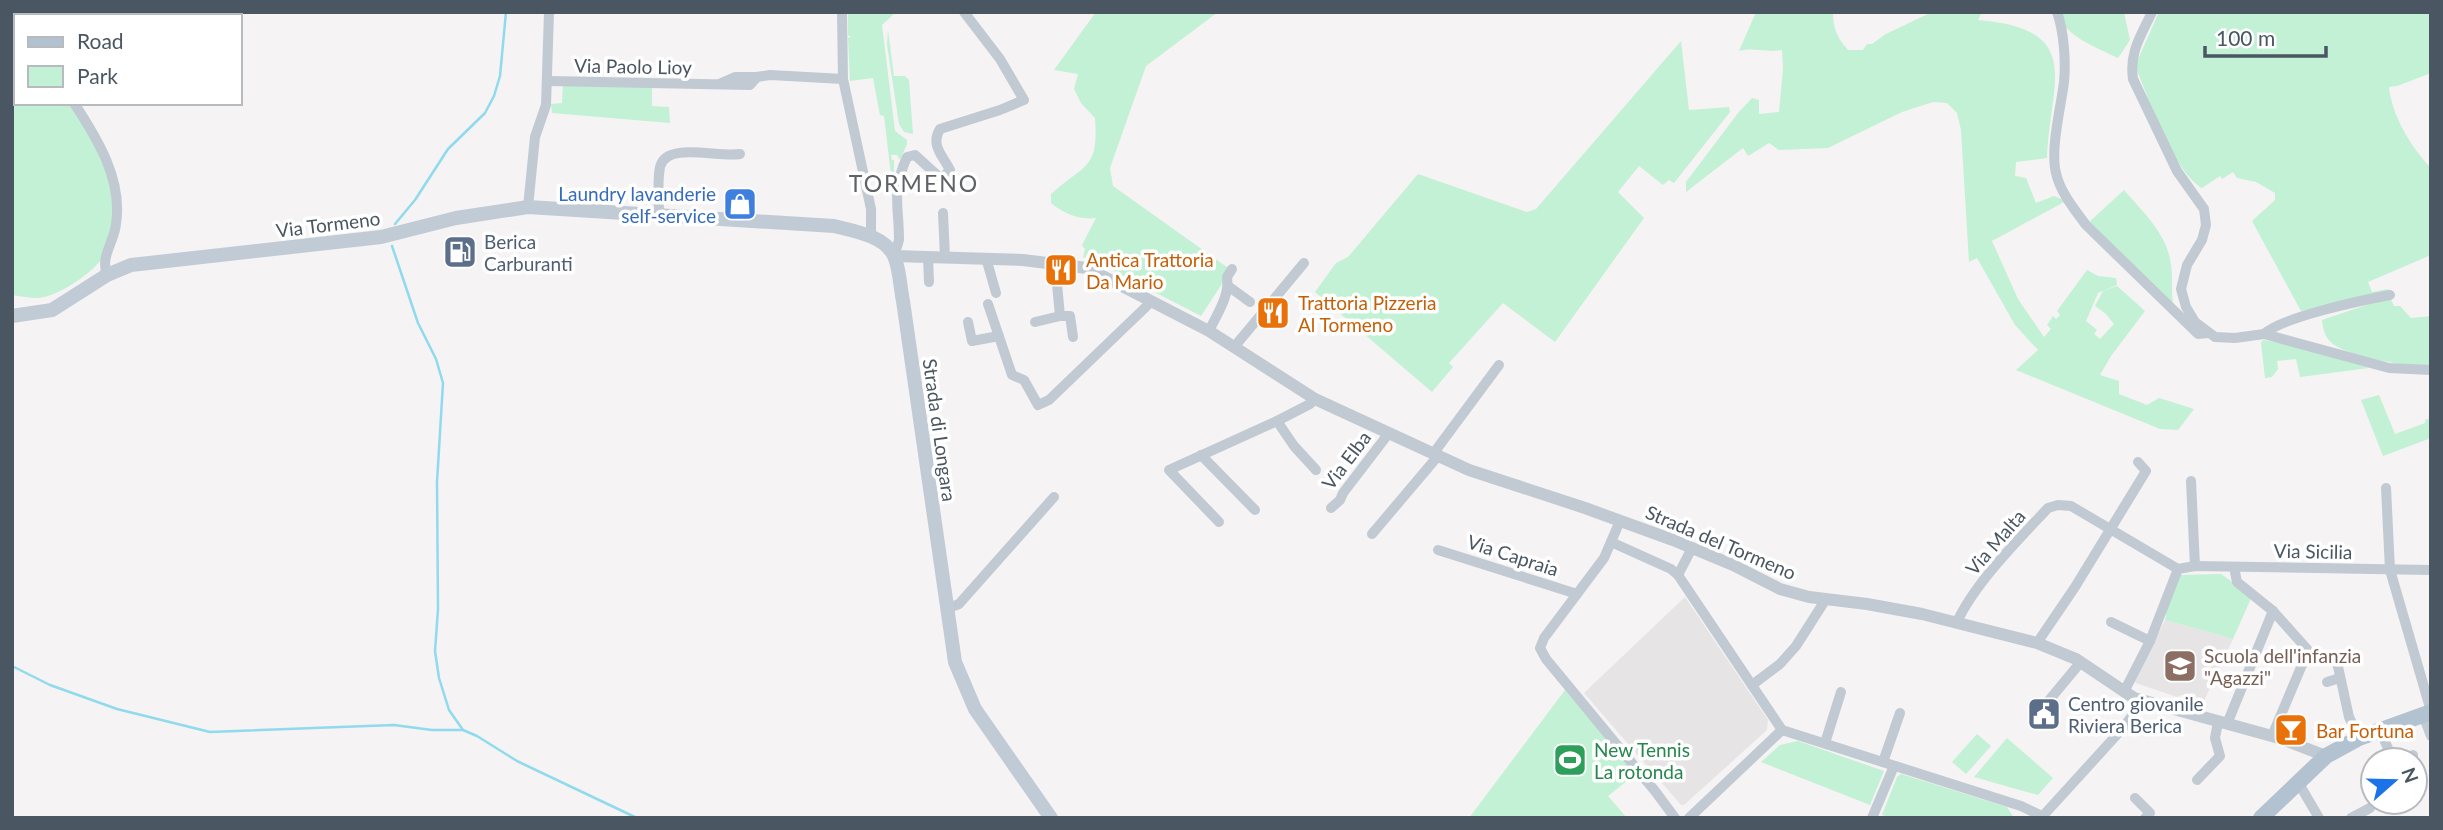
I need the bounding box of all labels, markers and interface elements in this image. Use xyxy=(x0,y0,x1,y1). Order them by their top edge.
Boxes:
legend xyxy=(14,14,242,105)
scale bar xyxy=(2205,14,2326,58)
text: 100 m xyxy=(2216,25,2275,50)
text: Road xyxy=(77,28,124,53)
street label: Via Paolo Lioy xyxy=(574,53,692,79)
text: Park xyxy=(77,63,118,88)
district label: TORMENO xyxy=(849,169,979,197)
place label: Laundry lavanderie self-service xyxy=(558,182,716,227)
shop icon: Laundry lavanderie self-service xyxy=(721,185,759,223)
street label: Via Tormeno xyxy=(275,206,381,242)
place label: Berica Carburanti xyxy=(484,230,573,275)
fuel station icon: Berica Carburanti xyxy=(441,233,479,271)
place label: Antica Trattoria Da Mario xyxy=(1086,248,1214,293)
restaurant icon: Antica Trattoria Da Mario xyxy=(1042,251,1080,289)
place label: Trattoria Pizzeria Al Tormeno xyxy=(1298,291,1437,336)
restaurant icon: Trattoria Pizzeria Al Tormeno xyxy=(1254,294,1292,332)
street label: Strada di Longara xyxy=(919,357,961,503)
street label: Via Elba xyxy=(1317,426,1375,494)
street label: Strada del Tormeno xyxy=(1642,500,1800,584)
street label: Via Malta xyxy=(1960,505,2030,579)
street label: Via Capraia xyxy=(1464,529,1562,581)
street label: Via Sicilia xyxy=(2273,539,2353,563)
place label: Scuola dell'infanzia "Agazzi" xyxy=(2204,644,2361,689)
school or university icon: Scuola dell'infanzia "Agazzi" xyxy=(2161,647,2199,685)
place label: Centro giovanile Riviera Berica xyxy=(2068,692,2204,737)
public building icon: Centro giovanile Riviera Berica xyxy=(2025,695,2063,733)
bar icon: Bar Fortuna xyxy=(2272,711,2310,749)
place label: Bar Fortuna xyxy=(2316,719,2414,742)
place label: New Tennis La rotonda xyxy=(1594,738,1690,783)
sports icon: New Tennis La rotonda xyxy=(1551,741,1589,779)
north arrow xyxy=(2359,746,2429,816)
text: N xyxy=(2397,764,2424,786)

